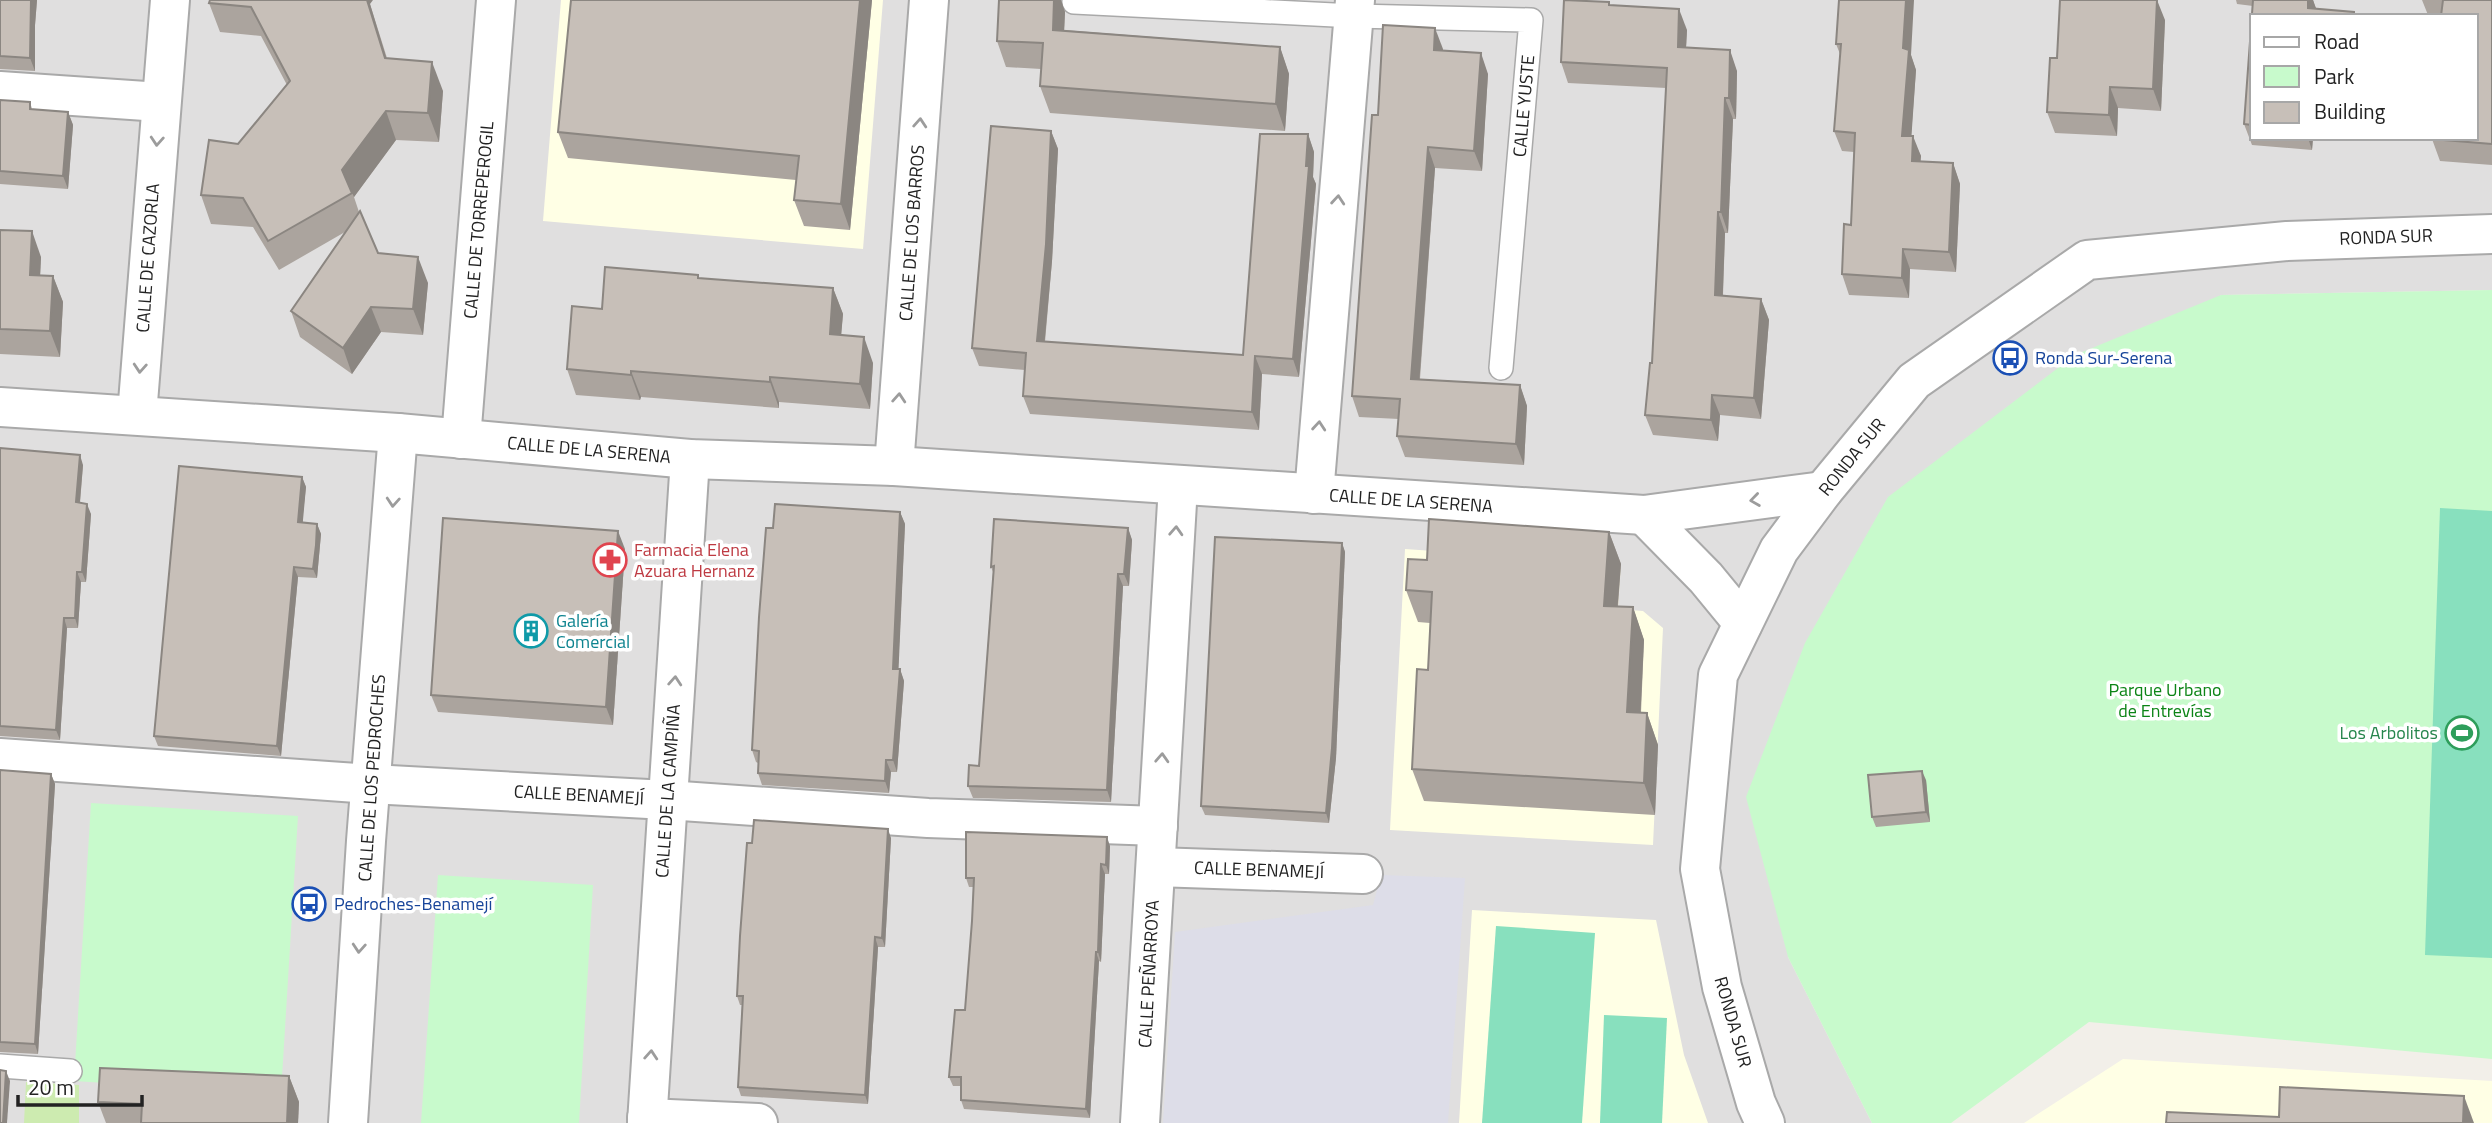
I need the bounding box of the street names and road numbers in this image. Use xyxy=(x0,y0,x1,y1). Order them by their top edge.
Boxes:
street label: CALLE YUSTE xyxy=(1506,54,1541,158)
street label: CALLE DE TORREPEROGIL xyxy=(456,120,501,320)
street label: CALLE DE LOS BARROS xyxy=(892,144,931,322)
street label: CALLE DE CAZORLA xyxy=(129,182,166,334)
street label: RONDA SUR xyxy=(2339,221,2433,252)
street label: RONDA SUR xyxy=(1812,412,1892,502)
street label: CALLE DE LA SERENA xyxy=(506,429,672,470)
street label: CALLE DE LA SERENA xyxy=(1328,481,1494,520)
street label: CALLE DE LOS PEDROCHES xyxy=(351,673,392,883)
street label: CALLE DE LA CAMPIÑA xyxy=(648,703,687,879)
street label: CALLE BENAMEJÍ xyxy=(513,778,645,811)
street label: CALLE BENAMEJÍ xyxy=(1193,854,1325,885)
street label: CALLE PEÑARROYA xyxy=(1131,899,1166,1049)
street label: RONDA SUR xyxy=(1708,973,1759,1071)

